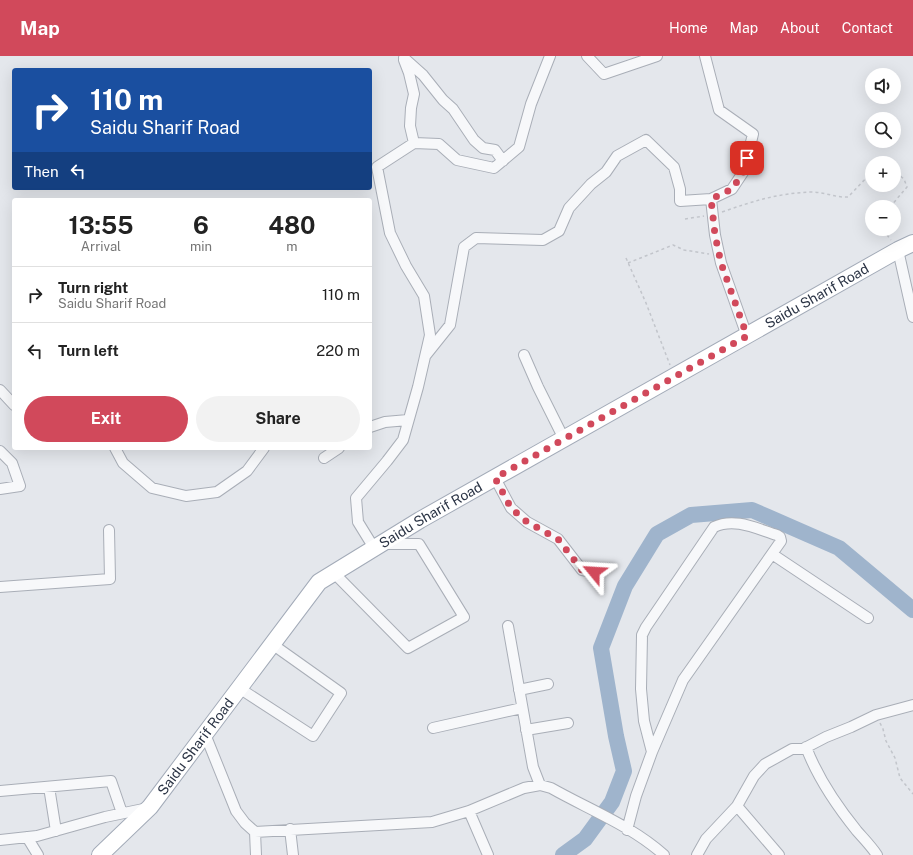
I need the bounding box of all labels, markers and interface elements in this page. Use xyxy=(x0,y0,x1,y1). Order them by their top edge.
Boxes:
text: Map xyxy=(20,17,60,39)
text: Home xyxy=(669,20,708,36)
text: Map xyxy=(730,20,758,36)
text: About xyxy=(780,20,820,36)
text: Contact xyxy=(842,20,893,36)
map controls xyxy=(865,68,901,236)
button: sound xyxy=(865,68,901,104)
text: 110 m xyxy=(90,83,163,116)
icon: right xyxy=(24,84,76,136)
button: search xyxy=(865,112,901,148)
text: Saidu Sharif Road xyxy=(90,117,240,138)
pin xyxy=(730,141,764,175)
icon: arrive xyxy=(736,147,758,169)
button: + xyxy=(865,156,901,192)
icon: left xyxy=(67,160,89,182)
text: Then xyxy=(24,163,59,180)
button: − xyxy=(865,200,901,236)
text: 13:55 xyxy=(68,211,134,239)
text: 6 xyxy=(193,211,209,239)
text: 480 xyxy=(268,211,316,239)
text: Arrival xyxy=(81,239,121,254)
text: min xyxy=(190,239,212,254)
text: m xyxy=(286,239,298,254)
street label: Saidu Sharif Road xyxy=(762,260,872,332)
text: Turn right xyxy=(58,279,128,296)
icon: right xyxy=(24,284,46,306)
text: 110 m xyxy=(322,286,360,303)
text: Saidu Sharif Road xyxy=(58,296,166,311)
icon: left xyxy=(24,340,46,362)
text: Turn left xyxy=(58,342,119,359)
text: 220 m xyxy=(316,342,360,359)
button: Exit xyxy=(24,396,188,442)
button: Share xyxy=(196,396,360,442)
street label: Saidu Sharif Road xyxy=(376,479,485,551)
position arrow xyxy=(573,551,615,593)
street label: Saidu Sharif Road xyxy=(154,695,237,798)

